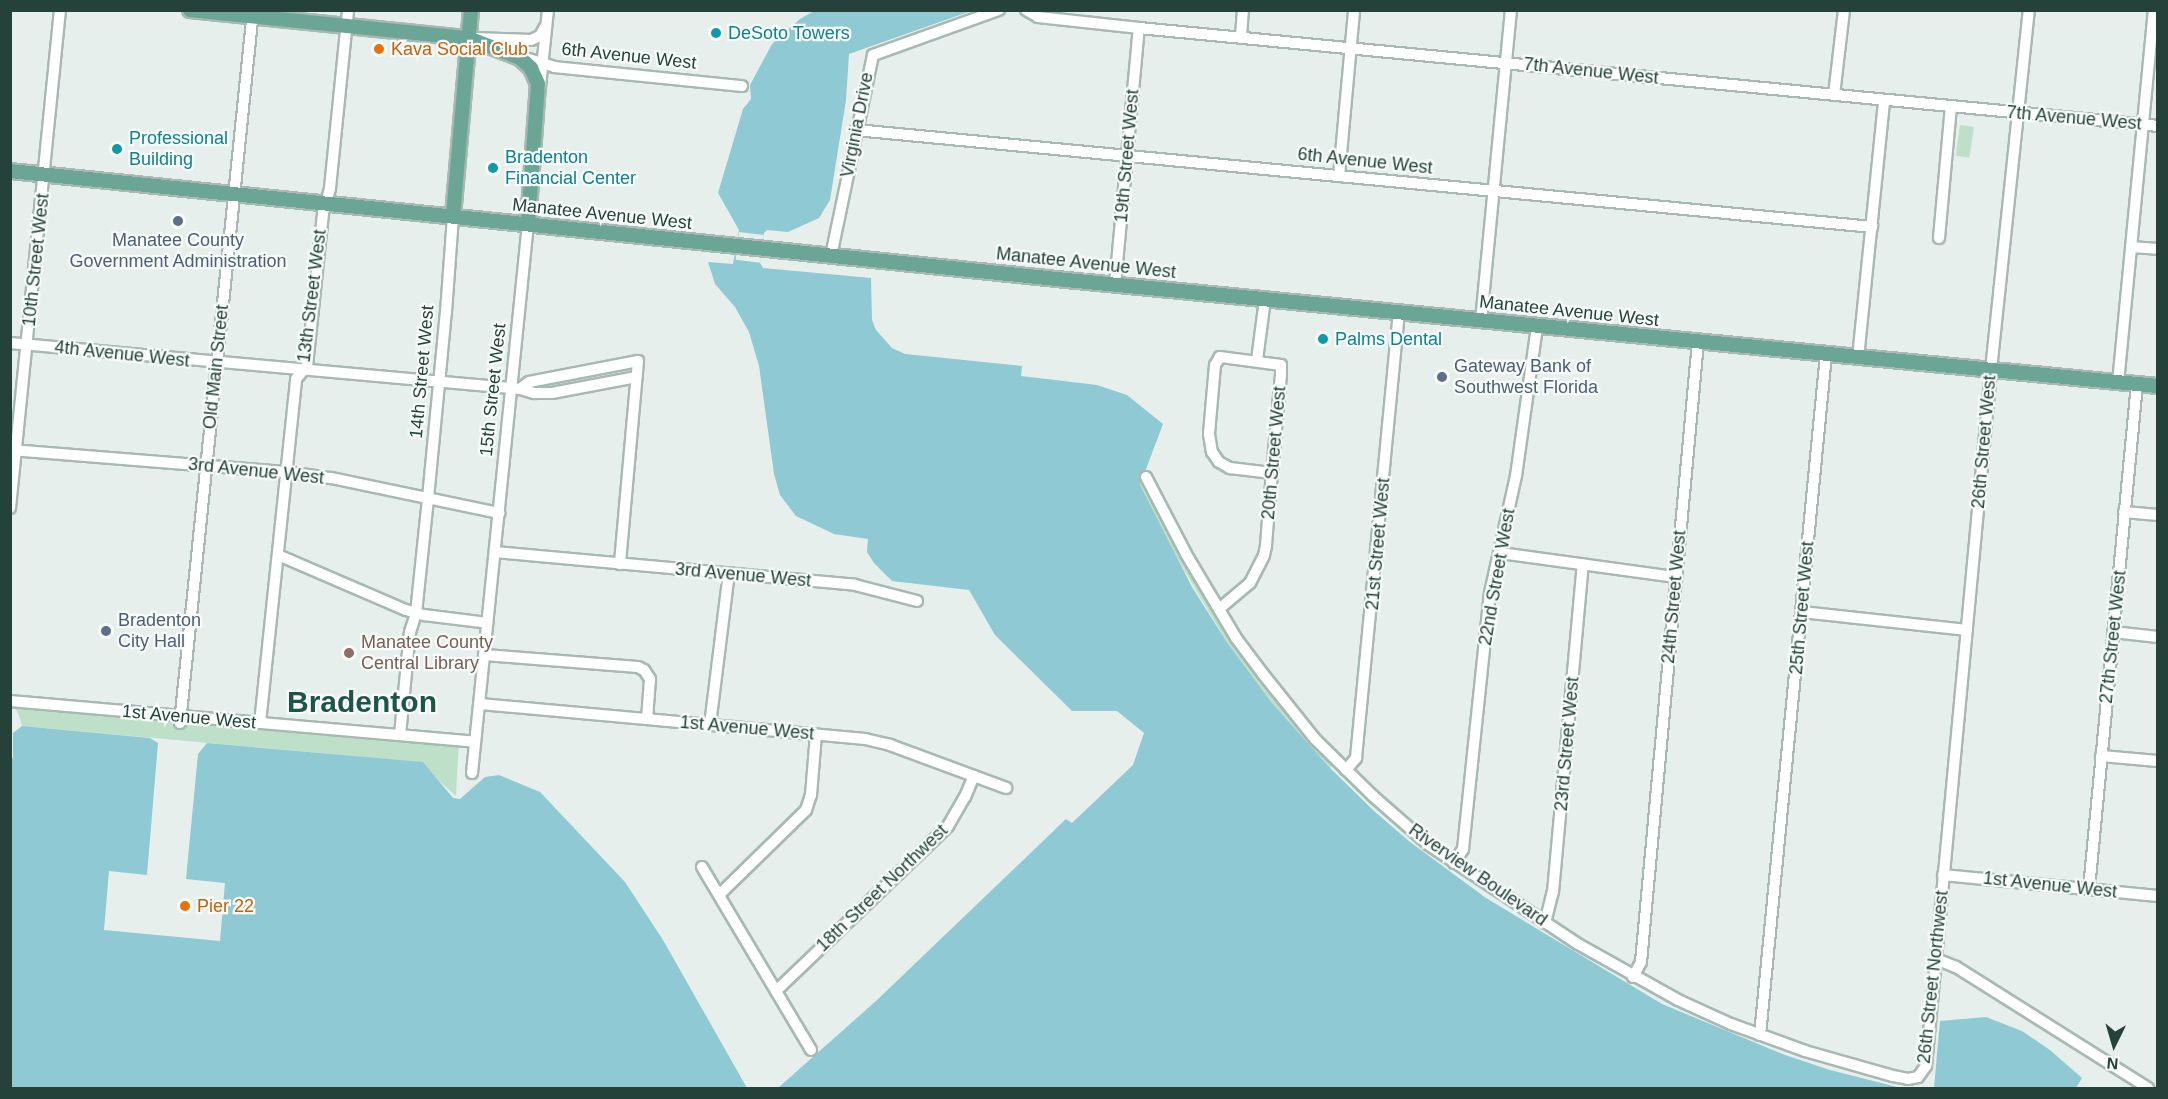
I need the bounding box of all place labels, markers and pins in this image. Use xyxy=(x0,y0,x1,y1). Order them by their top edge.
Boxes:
place label: DeSoto Towers xyxy=(728,22,850,44)
marker: DeSoto Towers xyxy=(709,26,723,40)
place label: Kava Social Club xyxy=(391,38,528,60)
marker: Kava Social Club xyxy=(372,42,386,56)
place label: Professional Building xyxy=(129,128,228,170)
marker: Professional Building xyxy=(110,142,124,156)
place label: Bradenton Financial Center xyxy=(505,147,636,190)
marker: Bradenton Financial Center xyxy=(486,161,500,175)
marker: Manatee County Government Administration xyxy=(171,214,185,228)
place label: Manatee County Government Administration xyxy=(69,230,287,272)
place label: Palms Dental xyxy=(1335,328,1442,350)
marker: Palms Dental xyxy=(1316,332,1330,346)
place label: Gateway Bank of Southwest Florida xyxy=(1454,356,1598,398)
marker: Gateway Bank of Southwest Florida xyxy=(1435,370,1449,384)
place label: Bradenton City Hall xyxy=(118,610,201,652)
marker: Bradenton City Hall xyxy=(99,624,113,638)
place label: Manatee County Central Library xyxy=(361,632,493,674)
marker: Manatee County Central Library xyxy=(342,646,356,660)
place label: Pier 22 xyxy=(197,895,254,917)
marker: Pier 22 xyxy=(178,899,192,913)

